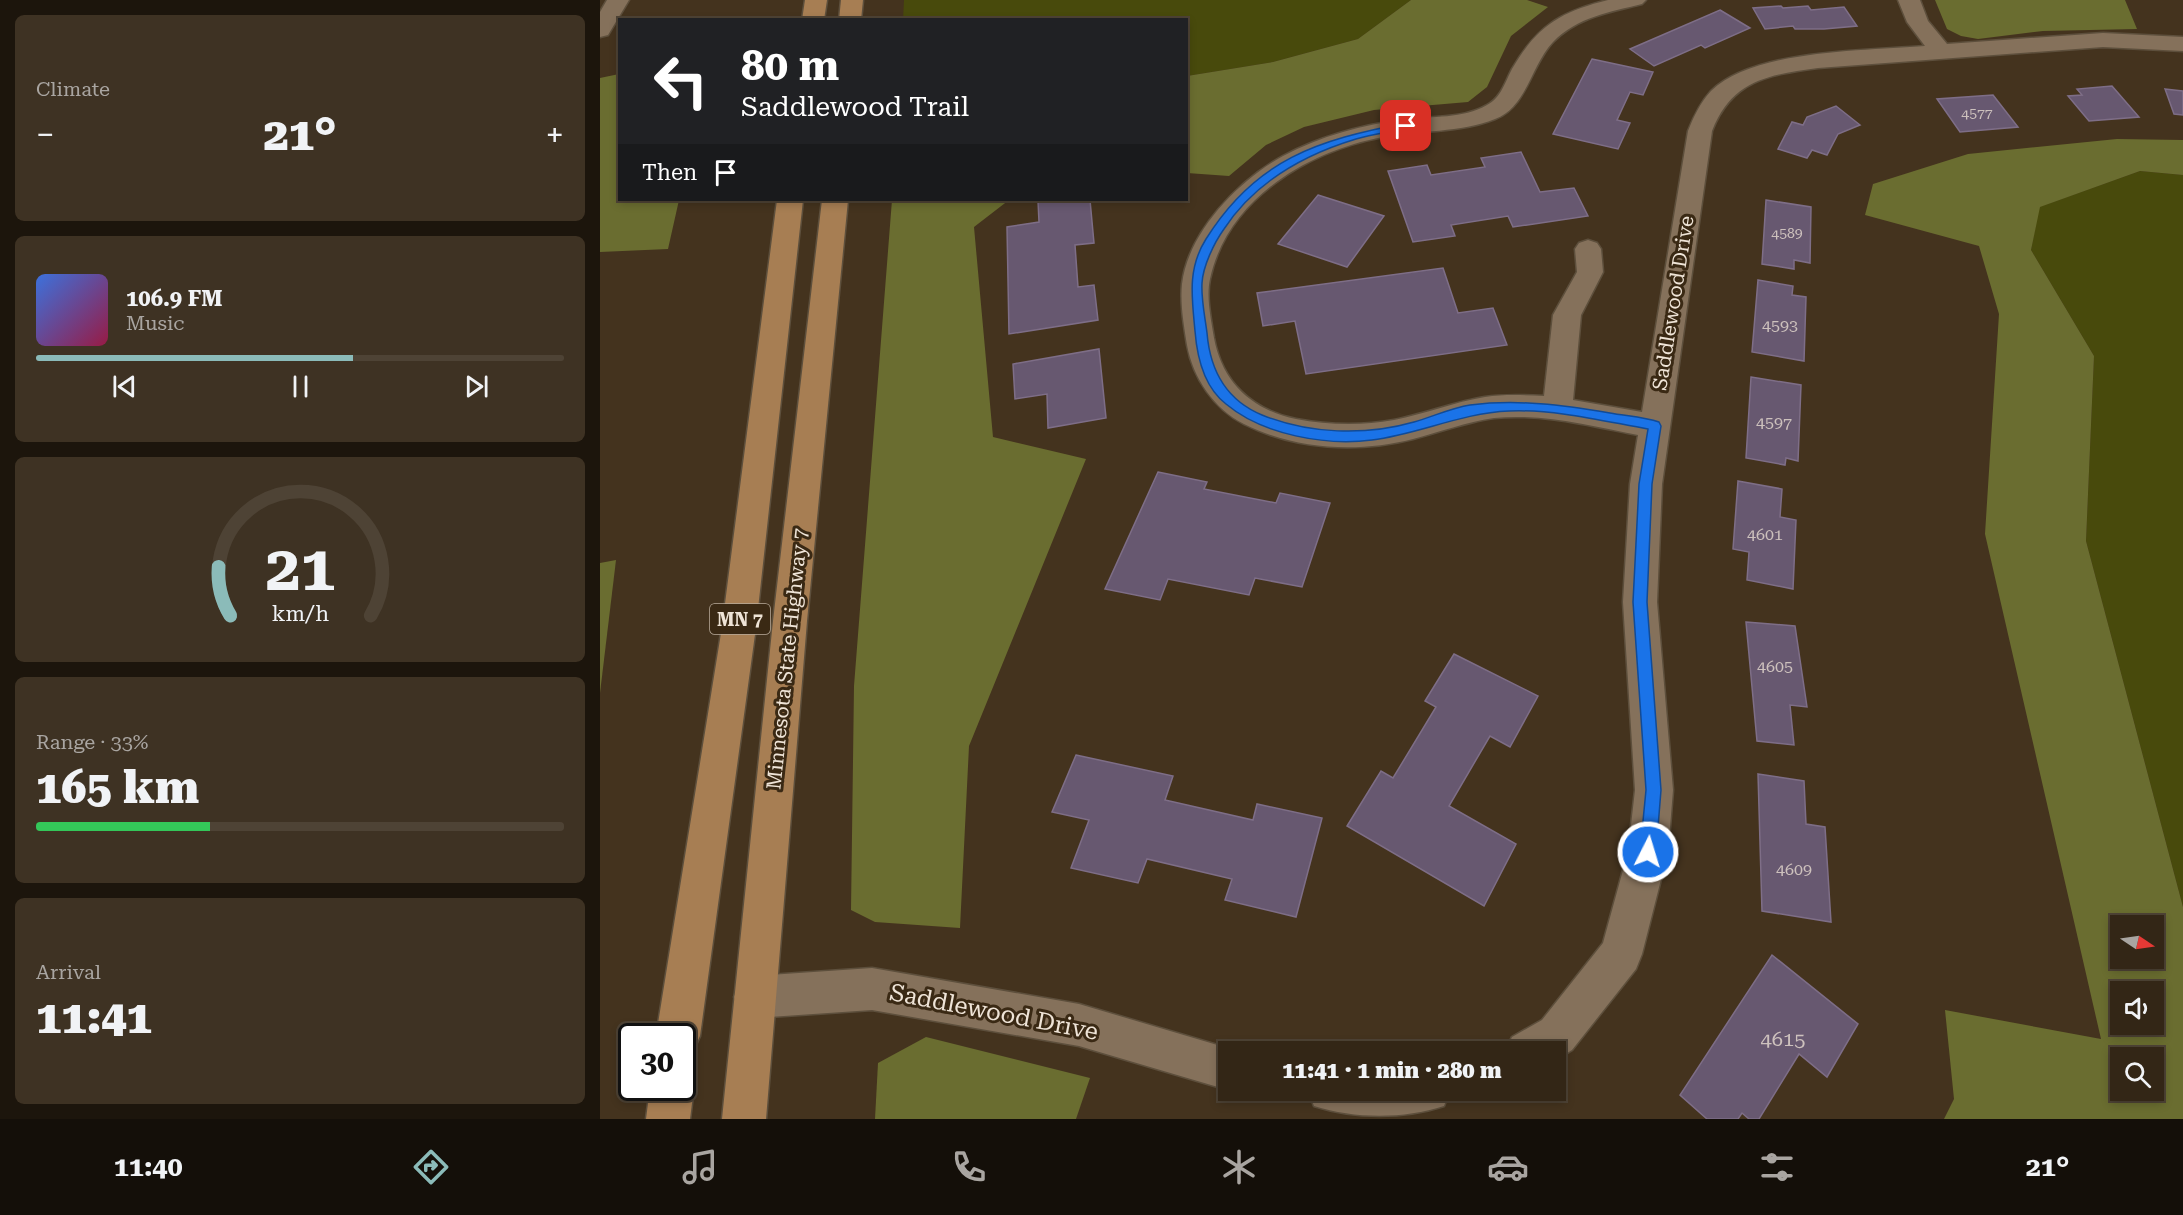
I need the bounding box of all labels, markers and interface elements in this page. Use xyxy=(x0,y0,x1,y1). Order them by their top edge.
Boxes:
text: 80 m xyxy=(741,41,839,90)
icon: left xyxy=(642,42,720,120)
text: Climate xyxy=(36,77,110,101)
text: Saddlewood Trail xyxy=(741,91,969,123)
pin xyxy=(1380,100,1431,151)
house number: 4577 xyxy=(1961,105,1993,121)
text: 21° xyxy=(264,108,337,161)
icon: arrive xyxy=(1389,109,1422,142)
text: − xyxy=(36,115,54,154)
text: + xyxy=(546,115,564,154)
icon: arrive xyxy=(709,156,742,189)
text: Then xyxy=(642,160,697,185)
street label: Saddlewood Drive xyxy=(1647,214,1699,392)
house number: 4589 xyxy=(1771,225,1803,241)
text: 106.9 FM xyxy=(126,286,223,311)
text: Music xyxy=(126,311,185,335)
house number: 4593 xyxy=(1762,316,1798,335)
icon: previous xyxy=(108,370,141,403)
icon: pause xyxy=(284,370,317,403)
icon: next xyxy=(460,370,493,403)
house number: 4597 xyxy=(1756,413,1792,432)
house number: 4601 xyxy=(1747,525,1783,544)
street label: Minnesota State Highway 7 xyxy=(761,527,813,791)
text: 21 xyxy=(265,533,335,606)
text: km/h xyxy=(271,602,329,627)
road number: MN 7 xyxy=(710,604,770,634)
house number: 4605 xyxy=(1757,657,1793,676)
text: Range · 33% xyxy=(36,730,148,754)
text: 165 km xyxy=(36,761,199,814)
position arrow xyxy=(1616,820,1680,884)
house number: 4609 xyxy=(1776,860,1812,879)
north arrow xyxy=(2110,915,2164,969)
map controls xyxy=(2110,915,2164,1101)
text: Arrival xyxy=(36,960,101,984)
street label: Saddlewood Drive xyxy=(887,978,1101,1046)
button: sound xyxy=(2110,981,2164,1035)
text: 11:41 xyxy=(36,991,152,1044)
speed limit sign: 30 xyxy=(618,1023,696,1101)
house number: 4615 xyxy=(1761,1027,1805,1051)
button: search xyxy=(2110,1047,2164,1101)
text: 11:41 · 1 min · 280 m xyxy=(1282,1058,1502,1083)
icon: directions xyxy=(410,1146,452,1188)
icon: music xyxy=(679,1146,721,1188)
icon: phone xyxy=(948,1146,990,1188)
icon: climate xyxy=(1218,1146,1260,1188)
icon: car xyxy=(1487,1146,1529,1188)
icon: filters xyxy=(1756,1146,1798,1188)
text: 11:40 xyxy=(114,1151,183,1183)
text: 21° xyxy=(2026,1151,2069,1183)

